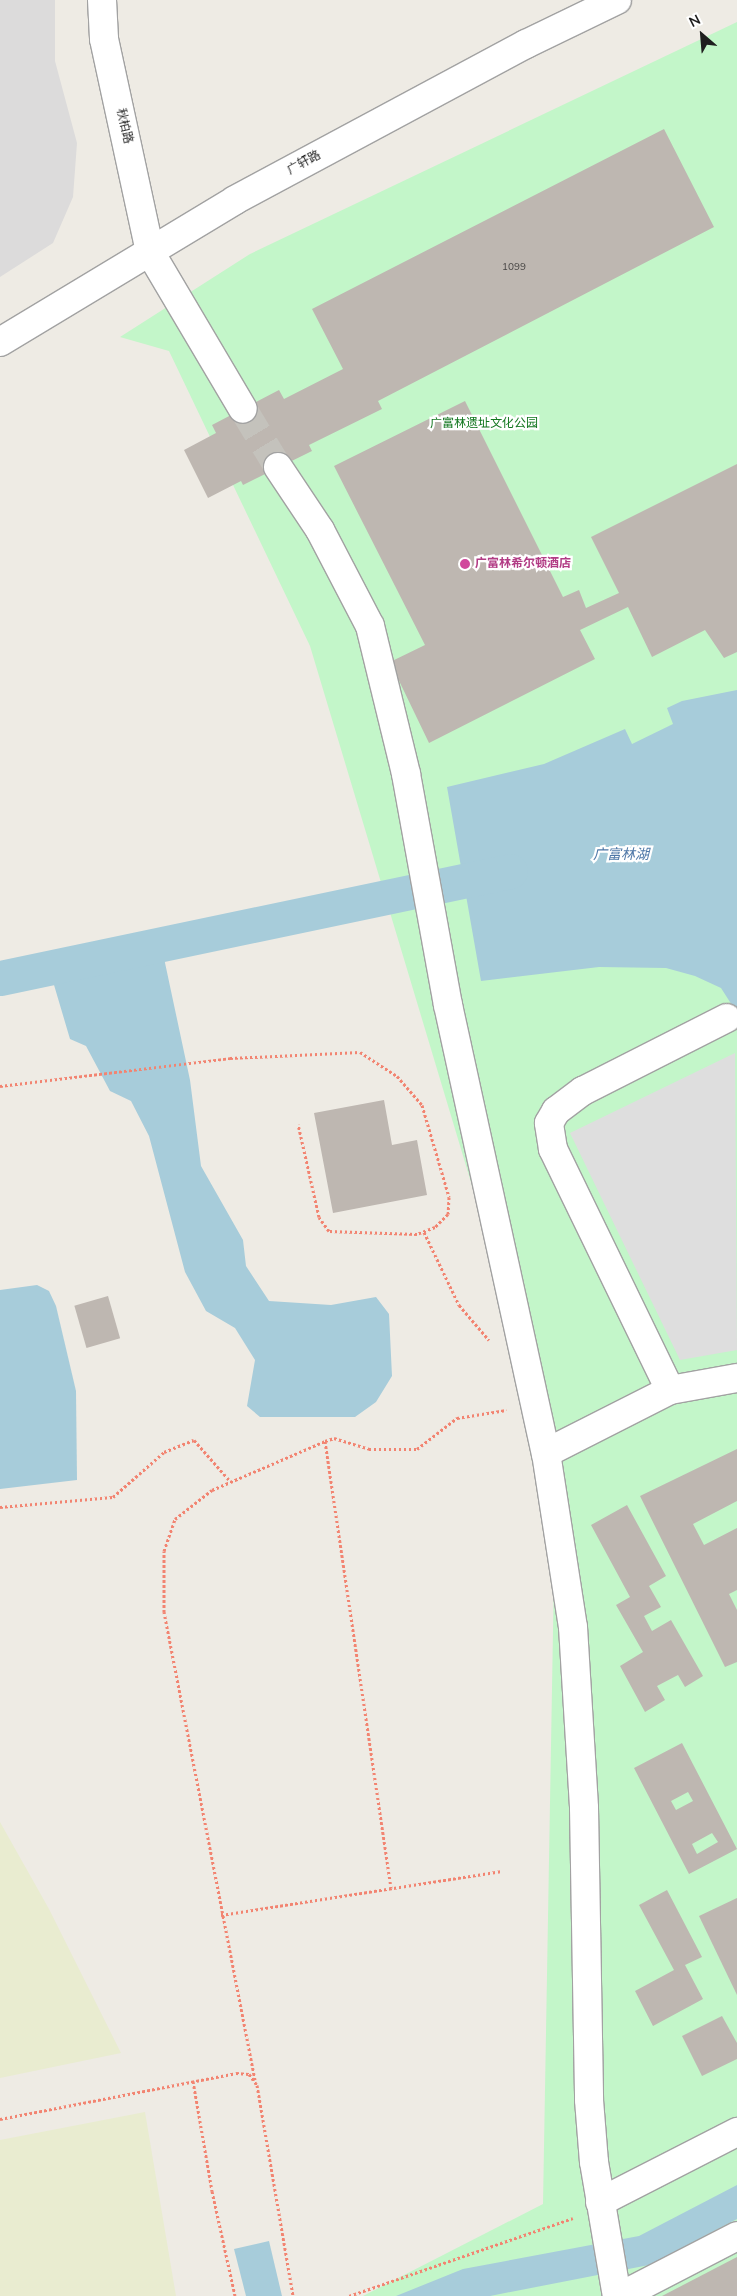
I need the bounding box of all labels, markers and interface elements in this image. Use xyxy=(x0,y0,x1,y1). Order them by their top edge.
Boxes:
north arrow xyxy=(677,10,727,60)
text: N xyxy=(686,10,704,32)
street label: 秋柏路 xyxy=(113,107,135,145)
street label: 广轩路 xyxy=(285,148,323,178)
house number: 1099 xyxy=(502,262,526,274)
park label: 广富林遗址文化公园 xyxy=(430,417,538,431)
place label: 广富林希尔顿酒店 xyxy=(475,557,571,571)
marker: 广富林希尔顿酒店 xyxy=(459,558,471,570)
water label: 广富林湖 xyxy=(593,847,649,863)

